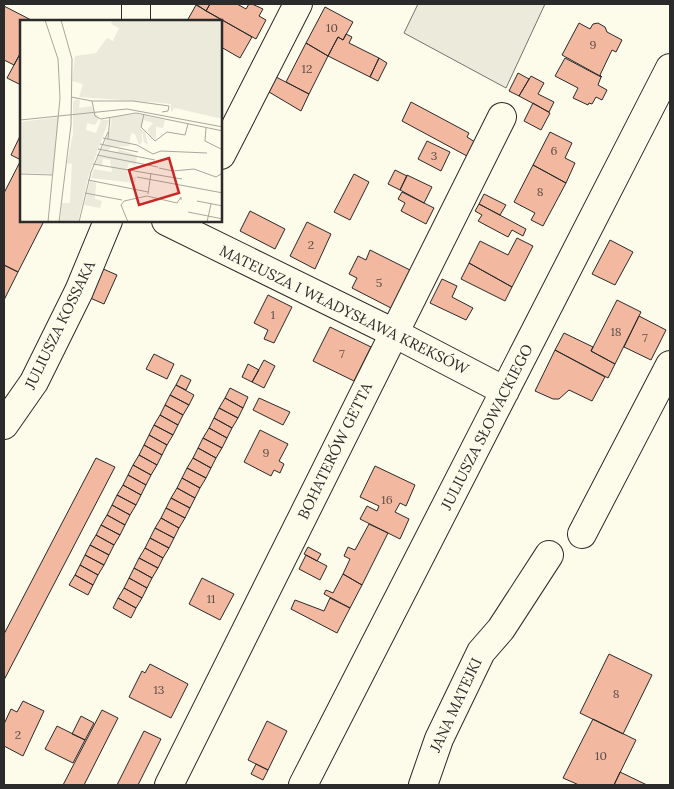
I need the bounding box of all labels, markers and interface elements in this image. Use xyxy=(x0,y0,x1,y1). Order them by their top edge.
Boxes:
inset map xyxy=(20,20,222,222)
house number: 10 xyxy=(326,20,338,35)
house number: 9 xyxy=(590,37,597,52)
house number: 12 xyxy=(302,61,312,76)
house number: 6 xyxy=(551,143,558,158)
house number: 3 xyxy=(431,148,438,163)
house number: 8 xyxy=(537,184,544,199)
house number: 2 xyxy=(308,237,314,252)
street label: MATEUSZA I WŁADYSŁAWA KREKSÓW xyxy=(217,241,473,379)
street label: JULIUSZA KOSSAKA xyxy=(20,257,99,393)
house number: 5 xyxy=(376,275,382,290)
house number: 1 xyxy=(271,307,275,322)
house number: 18 xyxy=(610,324,622,339)
house number: 7 xyxy=(642,330,648,345)
street label: JULIUSZA SŁOWACKIEGO xyxy=(436,341,537,514)
house number: 7 xyxy=(339,346,345,361)
street label: BOHATERÓW GETTA xyxy=(293,379,376,522)
house number: 9 xyxy=(263,445,270,460)
house number: 16 xyxy=(381,492,393,507)
house number: 11 xyxy=(207,591,215,606)
street label: JANA MATEJKI xyxy=(425,655,486,756)
house number: 13 xyxy=(153,682,165,697)
house number: 8 xyxy=(613,686,620,701)
house number: 2 xyxy=(15,727,21,742)
house number: 10 xyxy=(595,748,607,763)

